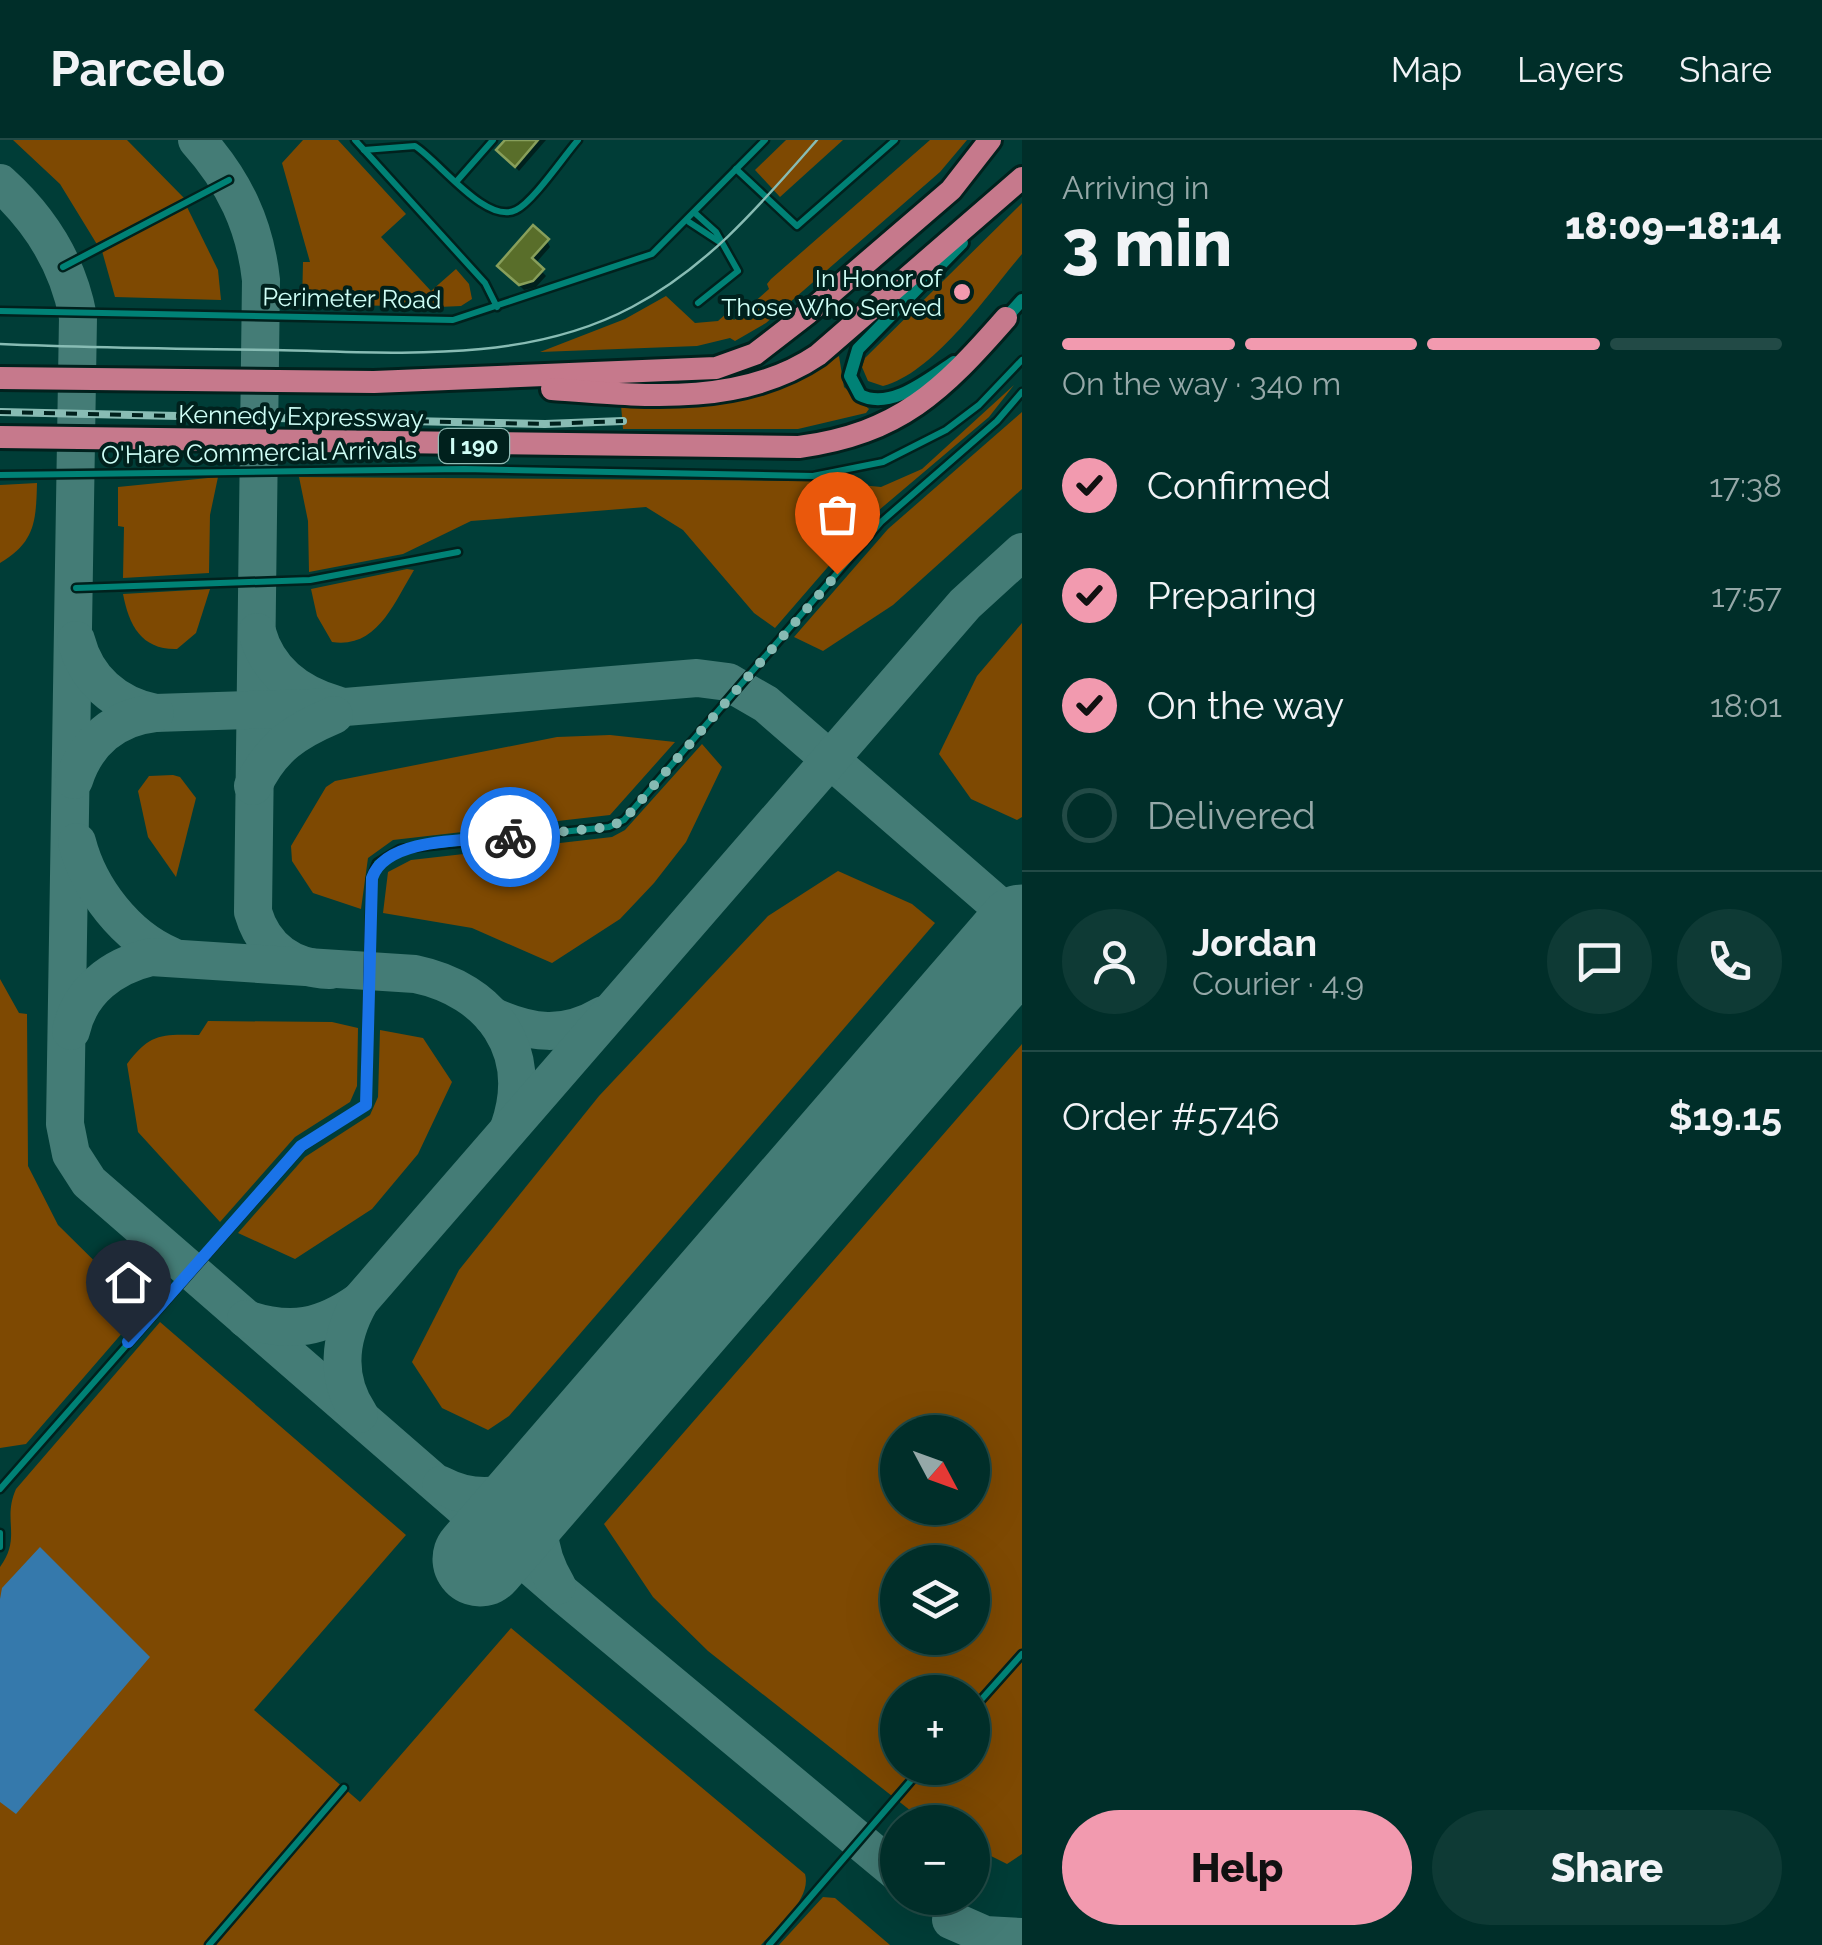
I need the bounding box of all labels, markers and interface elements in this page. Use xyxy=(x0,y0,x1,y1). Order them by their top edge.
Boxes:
text: Parcelo xyxy=(50,41,225,97)
text: Map xyxy=(1391,49,1462,90)
text: Layers xyxy=(1517,49,1624,90)
text: Share xyxy=(1679,49,1772,90)
text: Arriving in xyxy=(1062,169,1209,206)
text: 18:09–18:14 xyxy=(1565,203,1782,248)
text: 3 min xyxy=(1062,205,1232,281)
place label: In Honor of Those Who Served xyxy=(721,263,944,322)
street label: Perimeter Road xyxy=(262,281,442,315)
marker: In Honor of Those Who Served xyxy=(951,281,973,303)
text: On the way · 340 m xyxy=(1062,365,1341,402)
street label: Kennedy Expressway xyxy=(178,399,424,433)
road number: I 190 xyxy=(439,429,509,463)
street label: O'Hare Commercial Arrivals xyxy=(101,434,417,470)
icon: check xyxy=(1062,458,1117,513)
text: Confirmed xyxy=(1147,463,1331,508)
text: 17:38 xyxy=(1709,467,1782,504)
pin xyxy=(795,472,880,575)
icon: bag xyxy=(810,487,865,542)
icon: check xyxy=(1062,568,1117,623)
text: Preparing xyxy=(1147,573,1317,618)
text: 17:57 xyxy=(1711,577,1782,614)
icon: check xyxy=(1062,678,1117,733)
text: On the way xyxy=(1147,683,1344,728)
text: 18:01 xyxy=(1710,687,1782,724)
courier xyxy=(460,787,560,887)
text: Delivered xyxy=(1147,793,1316,838)
icon: bike xyxy=(483,810,538,865)
button: person xyxy=(1062,909,1167,1014)
button: chat xyxy=(1547,909,1652,1014)
button: phone xyxy=(1677,909,1782,1014)
text: Jordan xyxy=(1192,920,1317,965)
text: Courier · 4.9 xyxy=(1192,965,1364,1002)
text: Order #5746 xyxy=(1062,1094,1280,1139)
text: $19.15 xyxy=(1668,1094,1782,1139)
pin xyxy=(86,1240,171,1343)
icon: home xyxy=(101,1255,156,1310)
north arrow xyxy=(880,1415,990,1525)
map controls xyxy=(880,1415,990,1915)
button: layers xyxy=(880,1545,990,1655)
button: + xyxy=(880,1675,990,1785)
button: − xyxy=(880,1805,990,1915)
button: Help xyxy=(1062,1810,1412,1925)
button: Share xyxy=(1432,1810,1782,1925)

